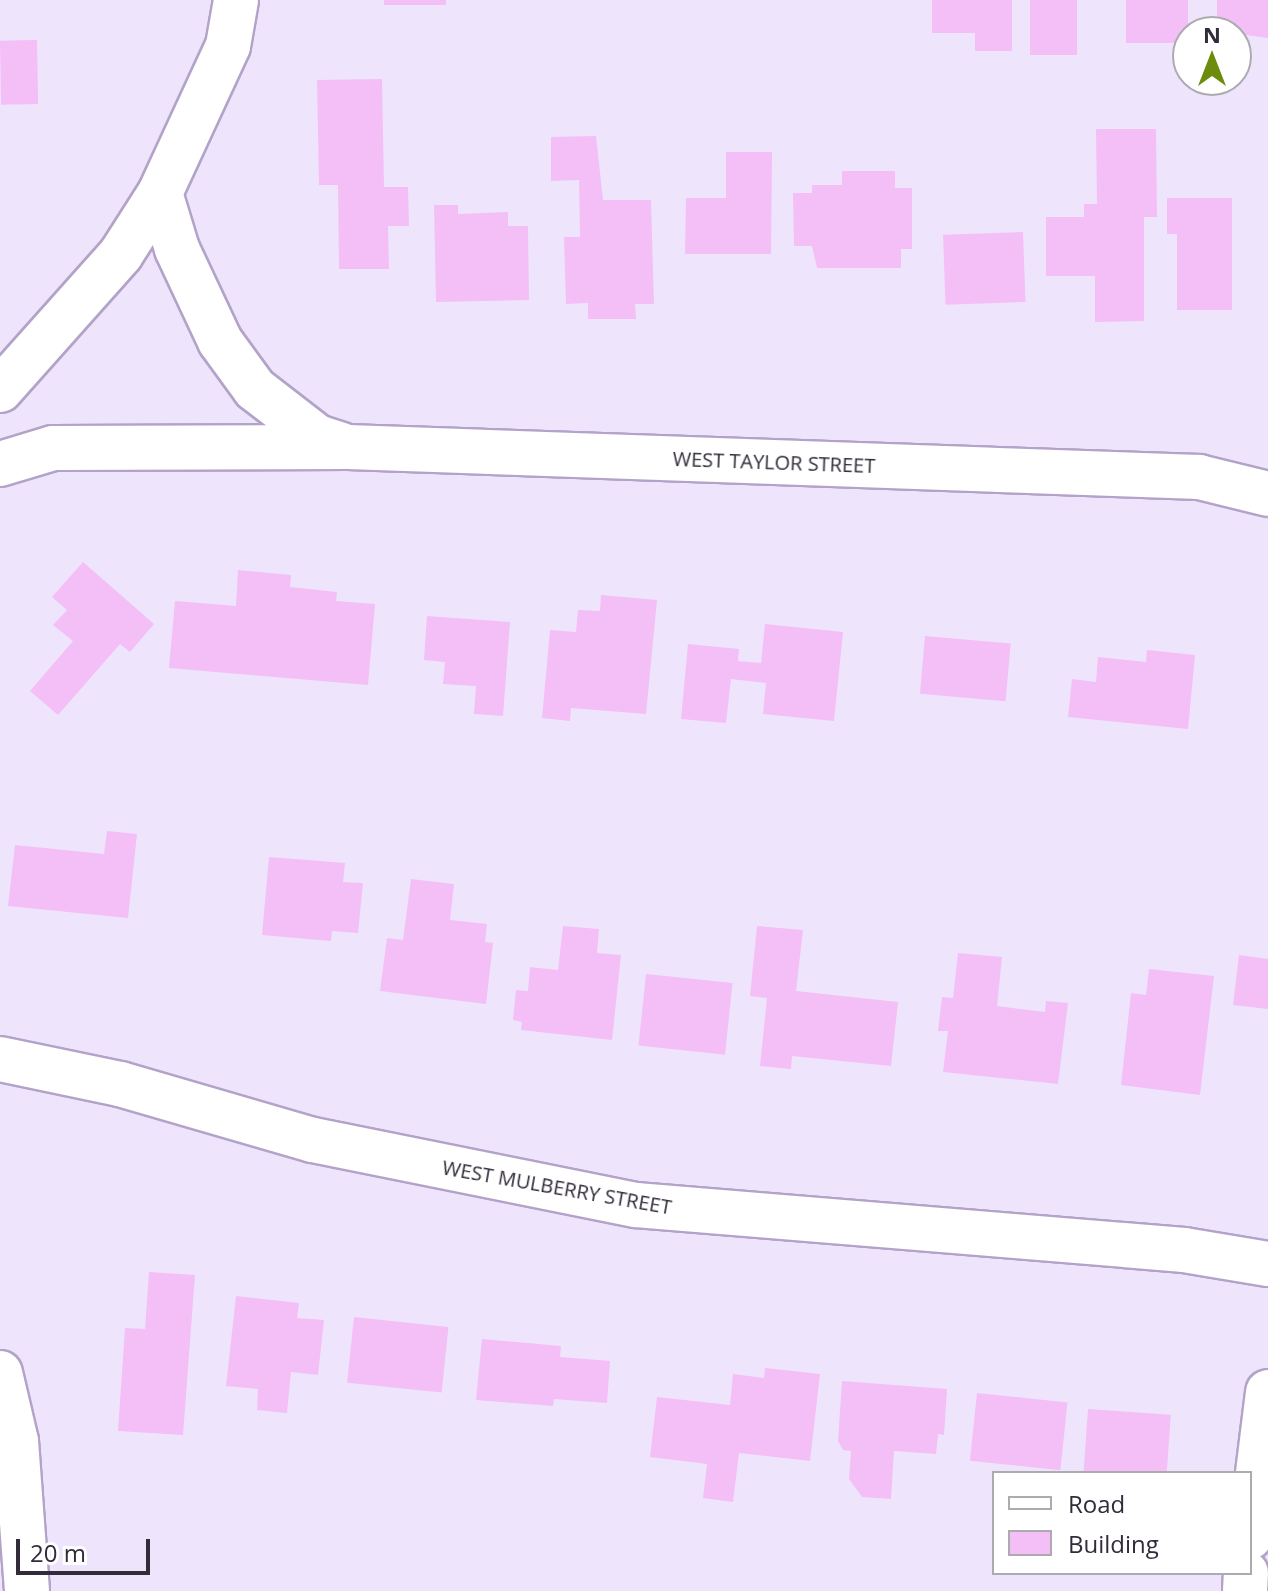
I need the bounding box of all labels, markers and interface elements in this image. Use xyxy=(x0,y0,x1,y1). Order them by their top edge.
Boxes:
north arrow xyxy=(1172,16,1252,96)
text: N xyxy=(1203,19,1221,49)
street label: WEST TAYLOR STREET xyxy=(672,446,876,478)
street label: WEST MULBERRY STREET xyxy=(440,1155,674,1219)
legend xyxy=(992,1471,1252,1575)
text: Road xyxy=(1068,1487,1125,1520)
scale bar xyxy=(20,1523,154,1573)
text: Building xyxy=(1068,1527,1159,1560)
text: 20 m xyxy=(30,1536,86,1569)

